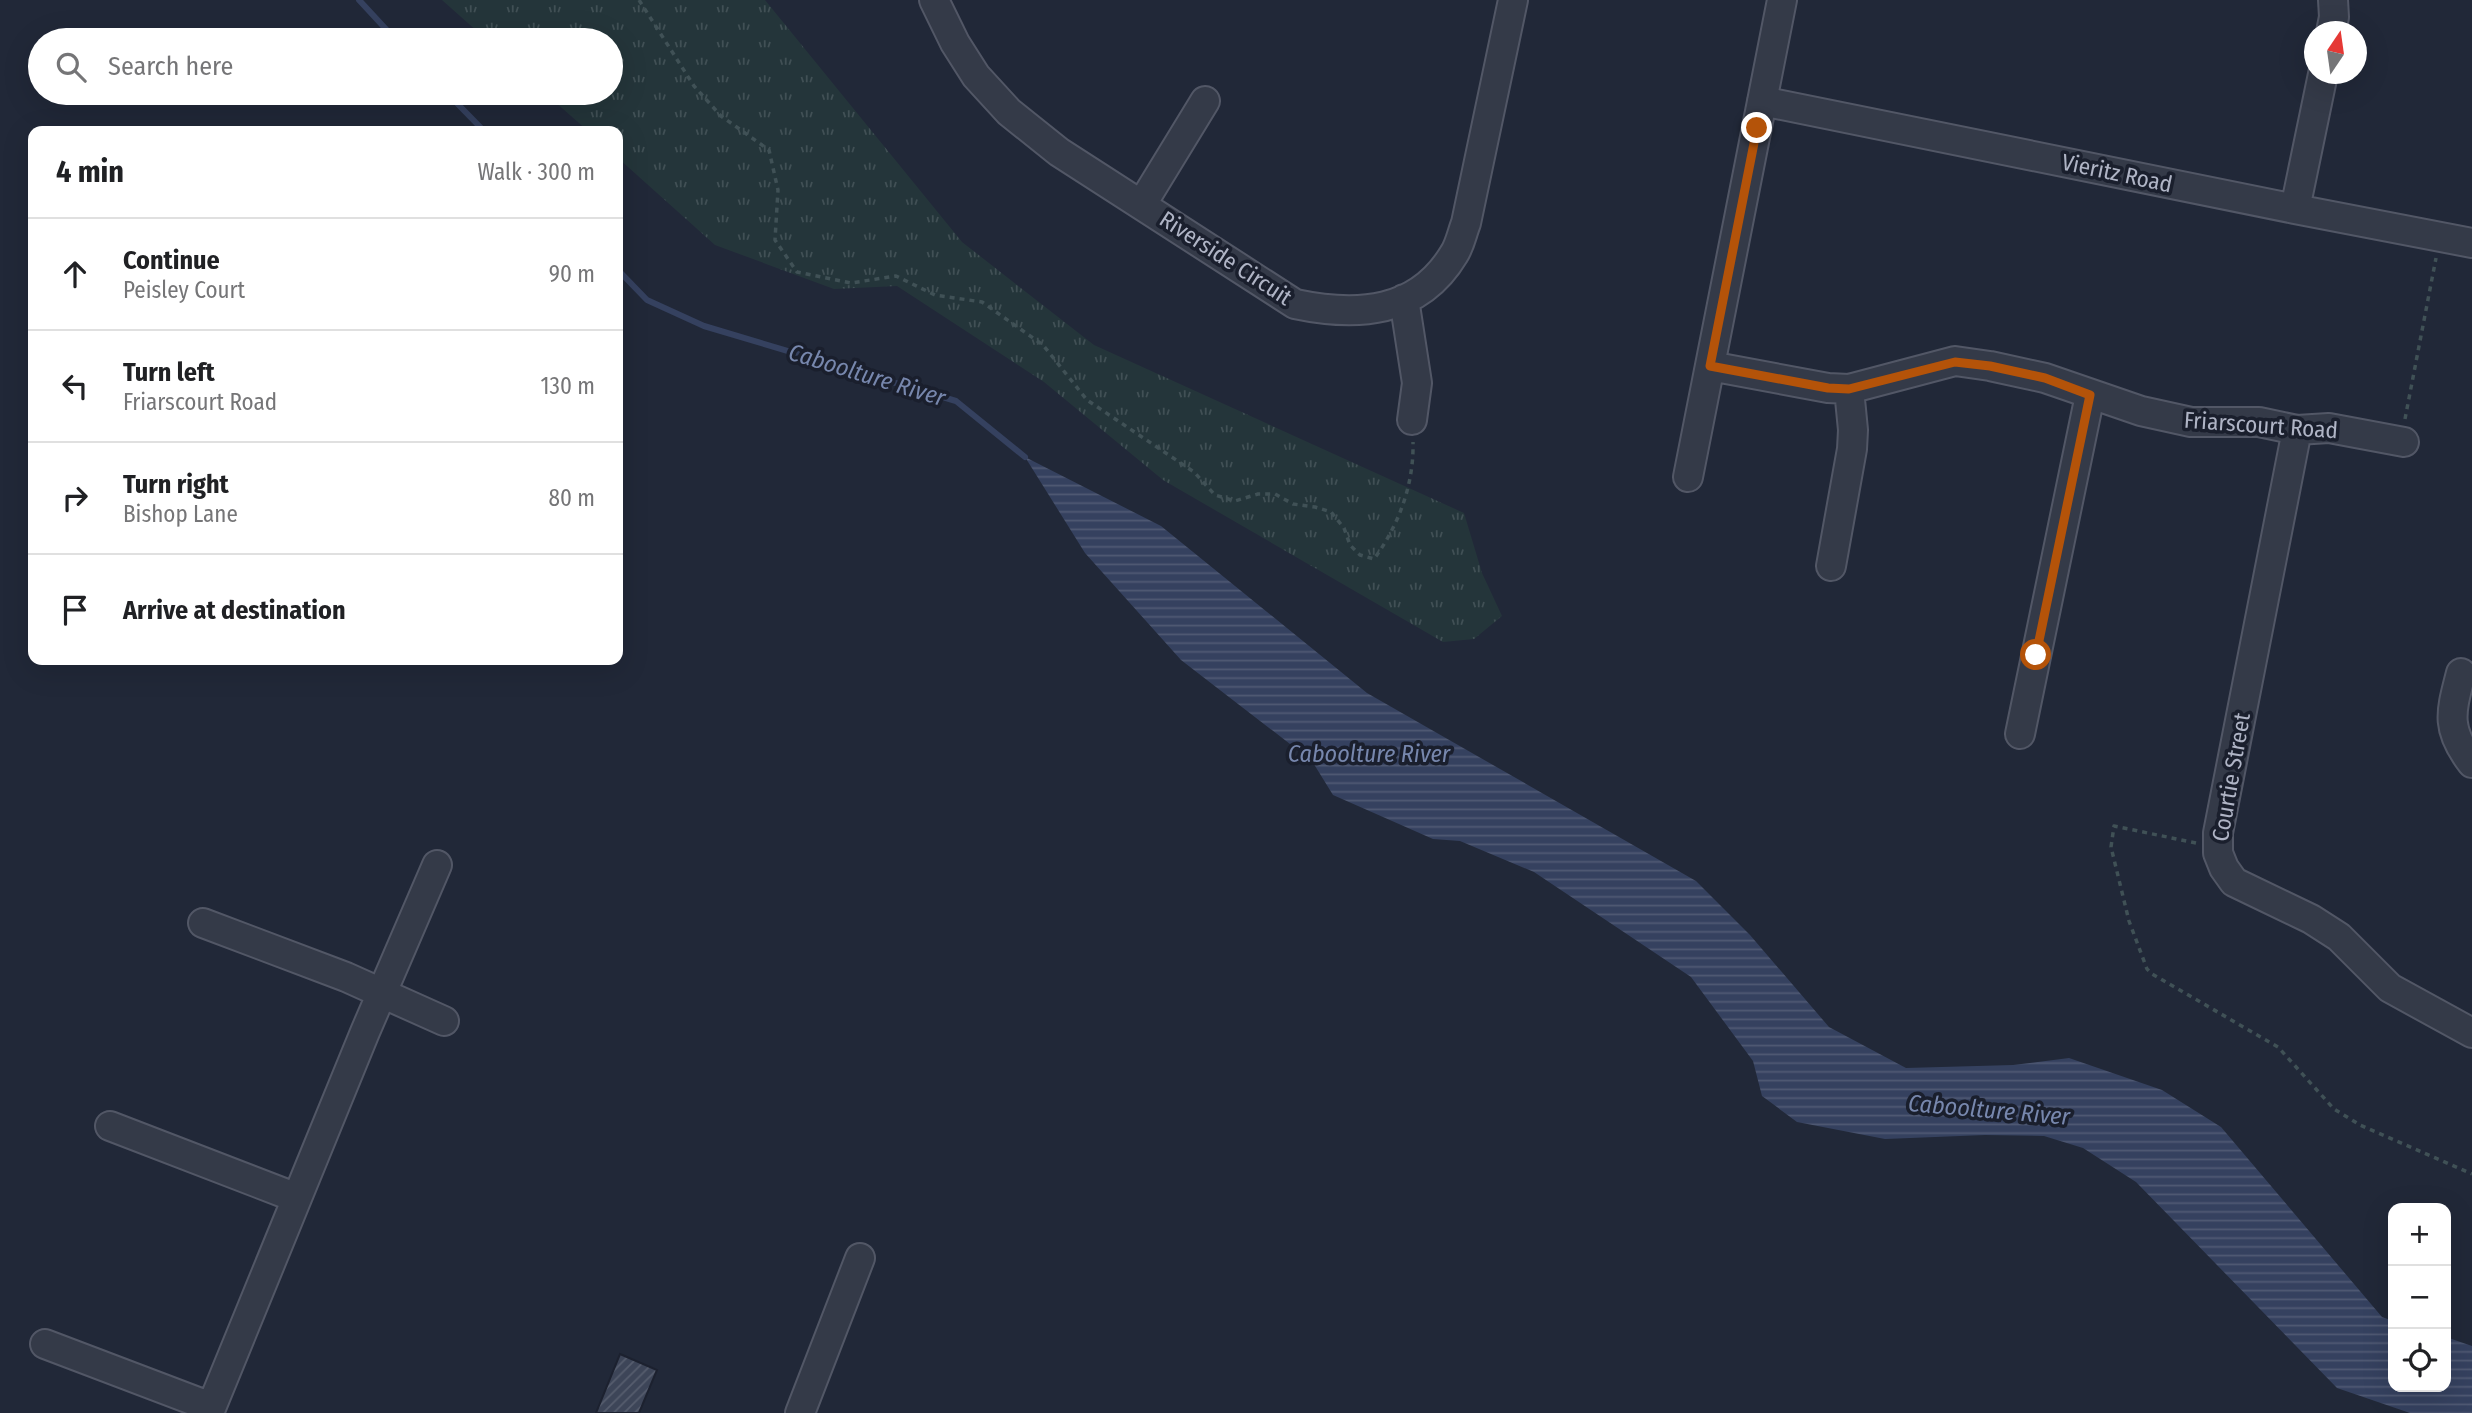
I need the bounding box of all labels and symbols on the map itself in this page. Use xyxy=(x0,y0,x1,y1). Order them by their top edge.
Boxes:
north arrow xyxy=(2304,21,2367,84)
route end xyxy=(1741,112,1772,143)
street label: Vieritz Road xyxy=(2059,148,2175,198)
street label: Riverside Circuit xyxy=(1155,205,1298,311)
water label: Caboolture River xyxy=(785,338,949,412)
street label: Friarscourt Road xyxy=(2183,406,2339,444)
route start xyxy=(2020,639,2051,670)
street label: Courtie Street xyxy=(2206,710,2256,843)
water label: Caboolture River xyxy=(1288,740,1451,768)
water label: Caboolture River xyxy=(1907,1089,2072,1131)

